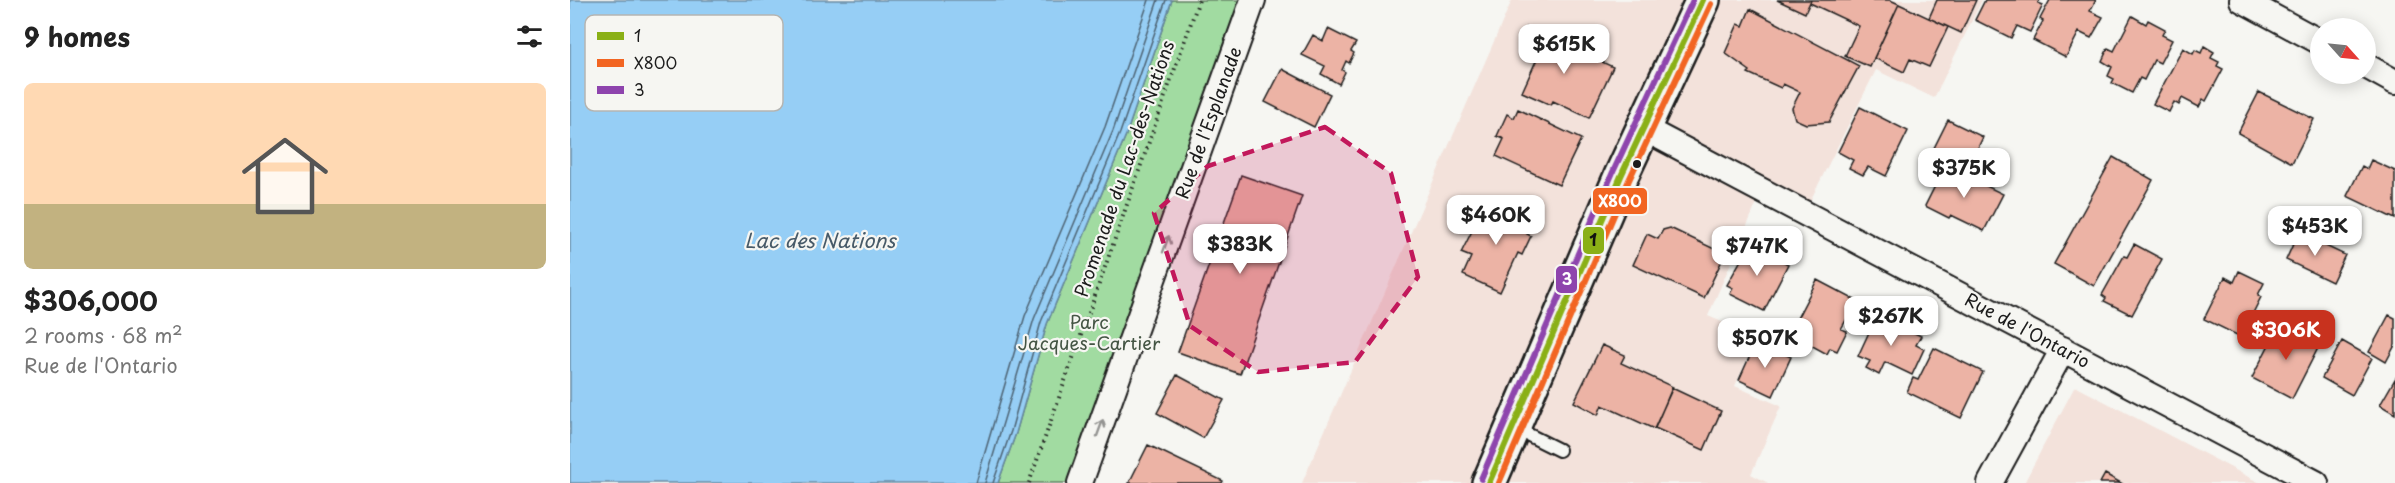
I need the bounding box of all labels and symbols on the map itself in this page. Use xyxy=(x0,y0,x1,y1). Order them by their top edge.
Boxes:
legend xyxy=(585,15,783,111)
north arrow xyxy=(2310,18,2376,84)
text: 1 xyxy=(634,23,641,47)
pin: $615K xyxy=(1522,24,1606,75)
street label: Promenade du Lac-des-Nations xyxy=(1067,36,1180,301)
street label: Rue de l'Esplanade xyxy=(1168,43,1248,202)
text: X800 xyxy=(634,50,677,74)
text: 3 xyxy=(634,77,645,101)
pin: $375K xyxy=(1922,148,2006,199)
unlabelled marker xyxy=(1631,158,1643,170)
line badge: X800 xyxy=(1592,187,1648,215)
text: X800 xyxy=(1598,188,1642,212)
pin: $460K xyxy=(1454,195,1538,246)
pin: $453K xyxy=(2273,206,2357,257)
pin: $383K xyxy=(1198,224,1282,275)
water label: Lac des Nations xyxy=(745,225,897,255)
line badge: 1 xyxy=(1582,226,1605,255)
pin: $747K xyxy=(1715,226,1799,277)
text: 1 xyxy=(1589,227,1597,251)
one-way arrow xyxy=(1161,235,1172,254)
line badge: 3 xyxy=(1555,265,1578,294)
text: 3 xyxy=(1562,266,1572,290)
street label: Rue de l'Ontario xyxy=(1960,285,2095,374)
pin: $267K xyxy=(1849,296,1933,347)
park label: Parc Jacques-Cartier xyxy=(1018,308,1161,356)
pin: $306K xyxy=(2244,310,2328,361)
pin: $507K xyxy=(1723,318,1807,369)
one-way arrow xyxy=(1096,419,1107,438)

